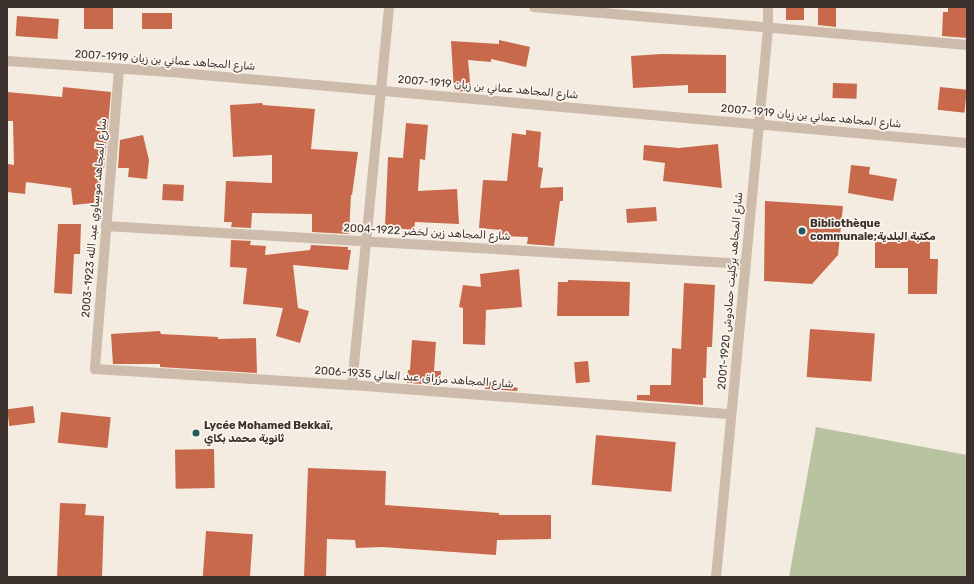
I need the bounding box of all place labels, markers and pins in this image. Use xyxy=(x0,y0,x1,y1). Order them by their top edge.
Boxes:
place label: Bibliothèque communale;مكتبة البلدية xyxy=(810,218,936,244)
marker: Bibliothèque communale;مكتبة البلدية xyxy=(797,226,807,236)
place label: Lycée Mohamed Bekkaï, ثانوية محمد بكاي xyxy=(204,420,333,446)
marker: Lycée Mohamed Bekkaï, ثانوية محمد بكاي xyxy=(191,428,201,438)

